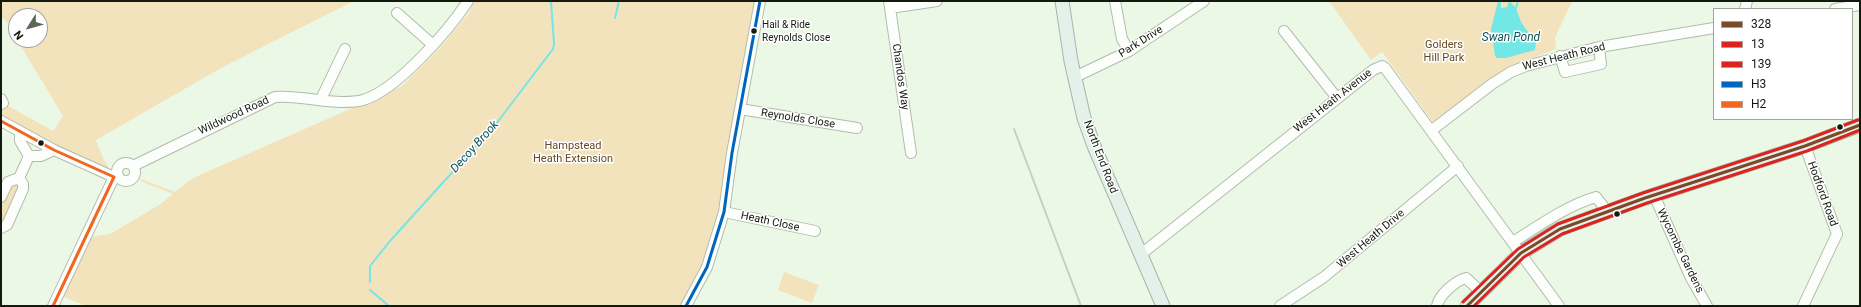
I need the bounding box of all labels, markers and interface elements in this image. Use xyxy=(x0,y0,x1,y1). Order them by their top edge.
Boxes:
north arrow xyxy=(8,8,48,48)
legend xyxy=(1713,8,1853,120)
text: 328 xyxy=(1751,17,1771,31)
place label: Hail & Ride Reynolds Close xyxy=(762,19,830,42)
street label: Park Drive xyxy=(1116,23,1166,61)
marker: Hail & Ride Reynolds Close xyxy=(749,26,759,36)
text: N xyxy=(11,28,26,42)
water label: Swan Pond xyxy=(1482,31,1540,45)
text: 13 xyxy=(1751,37,1765,51)
park label: Golders Hill Park xyxy=(1424,38,1464,64)
street label: West Heath Road xyxy=(1521,40,1607,74)
street label: Chandos Way xyxy=(889,43,911,111)
text: 139 xyxy=(1751,57,1771,71)
street label: West Heath Avenue xyxy=(1291,66,1375,136)
text: H3 xyxy=(1751,77,1766,91)
street label: Wildwood Road xyxy=(197,94,271,138)
text: H2 xyxy=(1751,97,1766,111)
street label: Reynolds Close xyxy=(760,107,836,131)
water label: Decoy Brook xyxy=(448,118,502,176)
street label: North End Road xyxy=(1080,119,1120,195)
unlabelled marker xyxy=(1835,122,1845,132)
unlabelled marker xyxy=(36,138,46,148)
park label: Hampstead Heath Extension xyxy=(533,139,613,165)
street label: Hodford Road xyxy=(1804,160,1840,228)
street label: West Heath Drive xyxy=(1335,207,1407,271)
street label: Wycombe Gardens xyxy=(1654,207,1706,295)
street label: Heath Close xyxy=(739,209,801,235)
unlabelled marker xyxy=(1612,209,1622,219)

